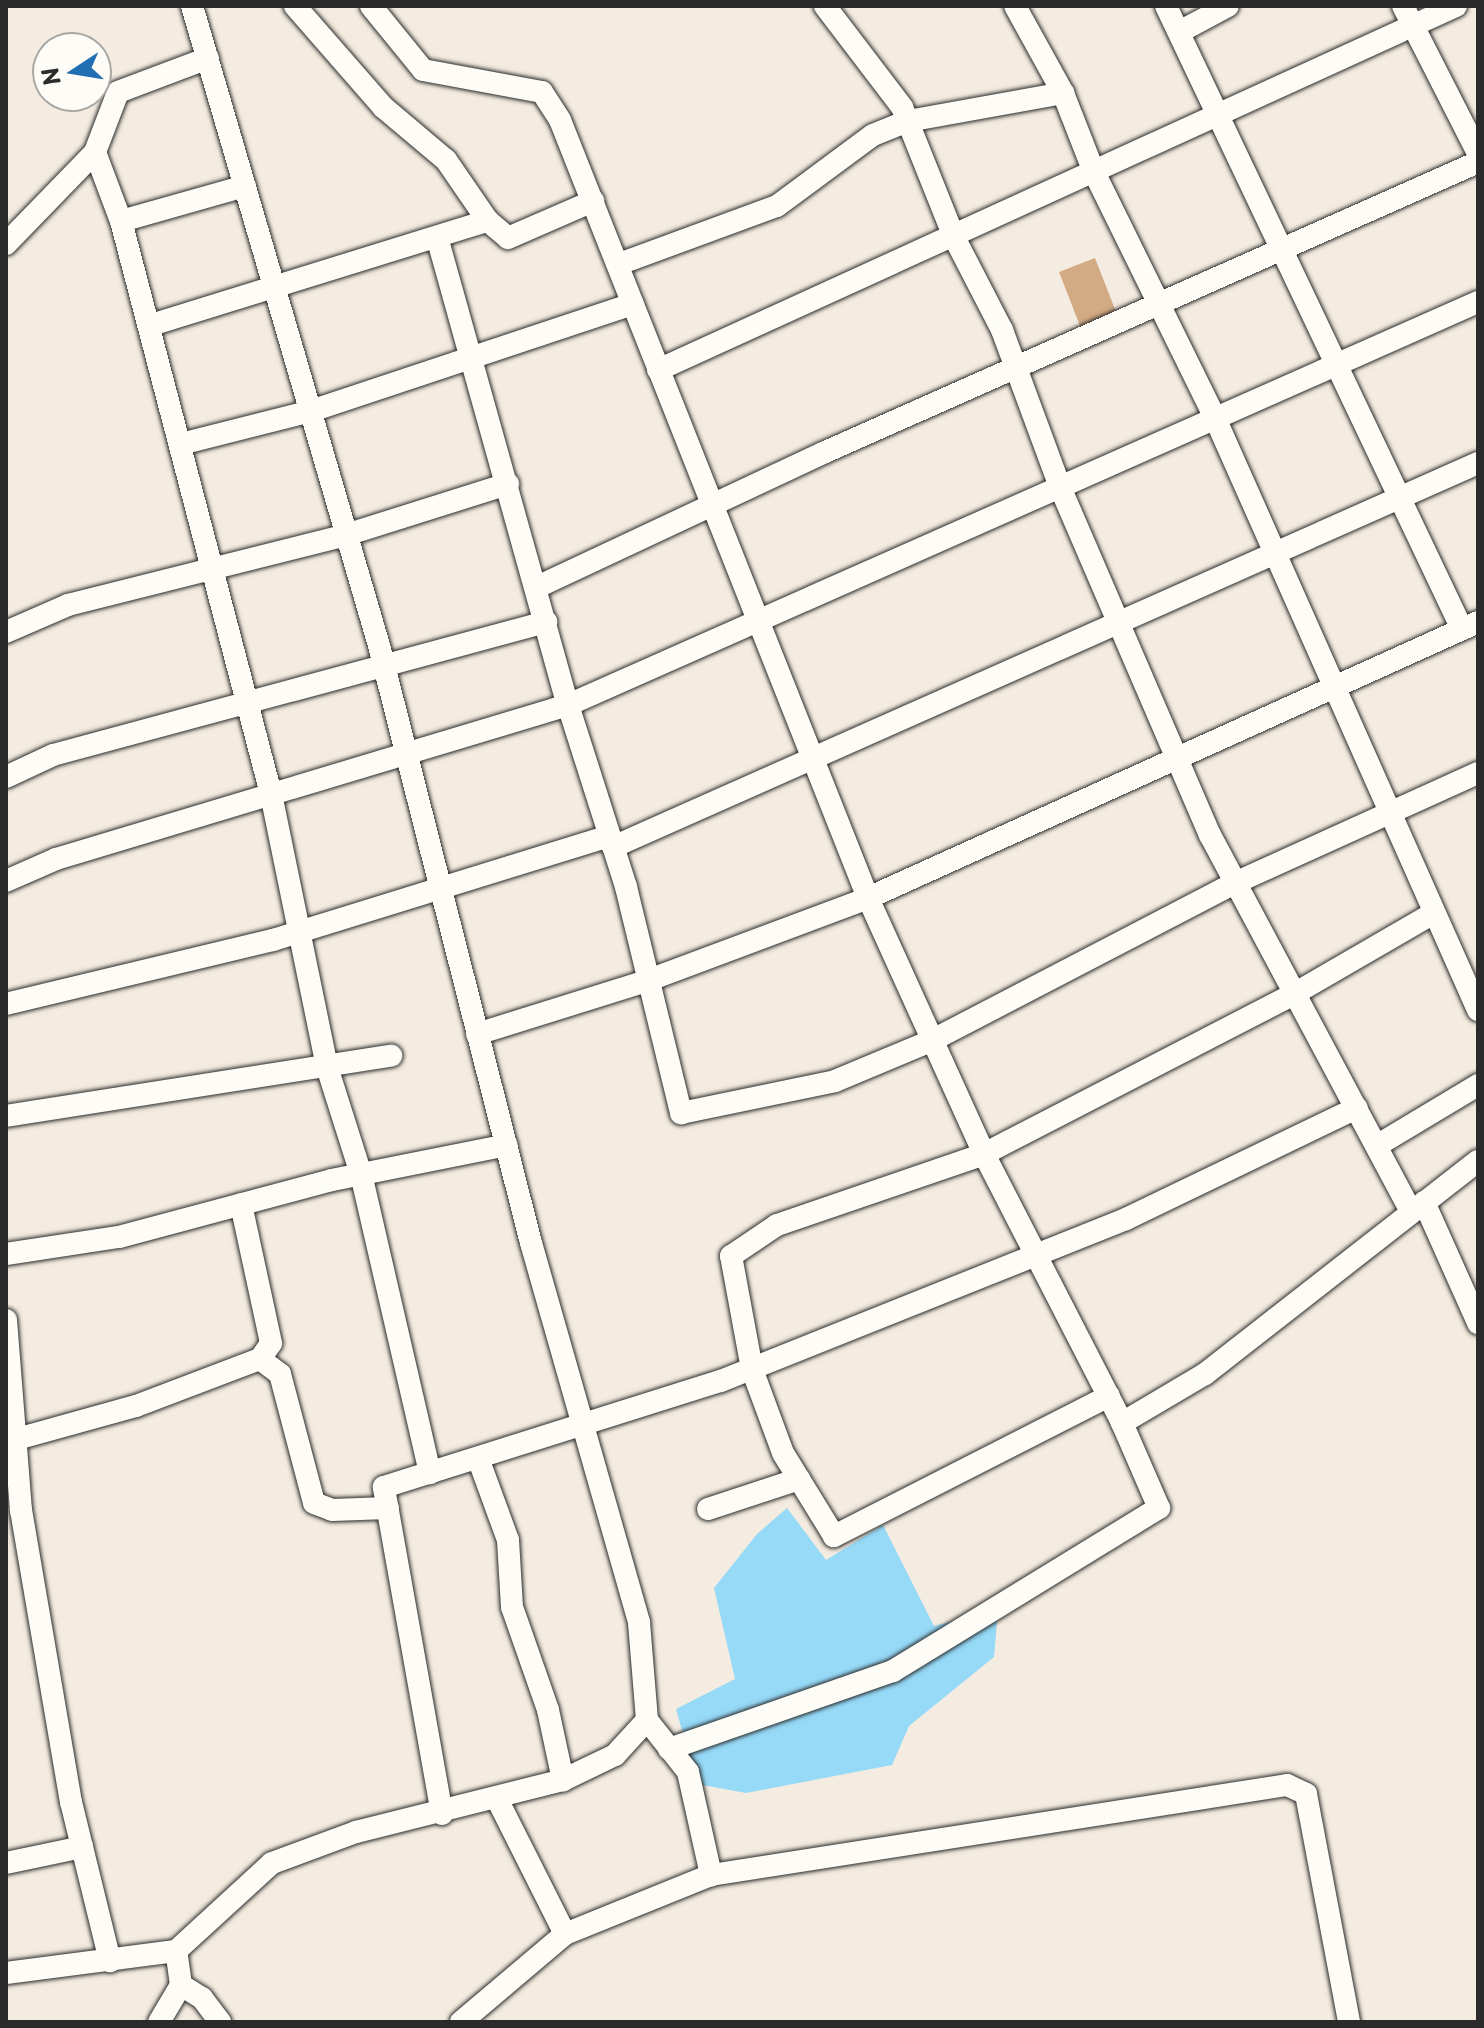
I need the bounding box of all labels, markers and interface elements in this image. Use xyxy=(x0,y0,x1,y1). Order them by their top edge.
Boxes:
north arrow xyxy=(32,32,112,112)
text: N xyxy=(32,65,68,89)

